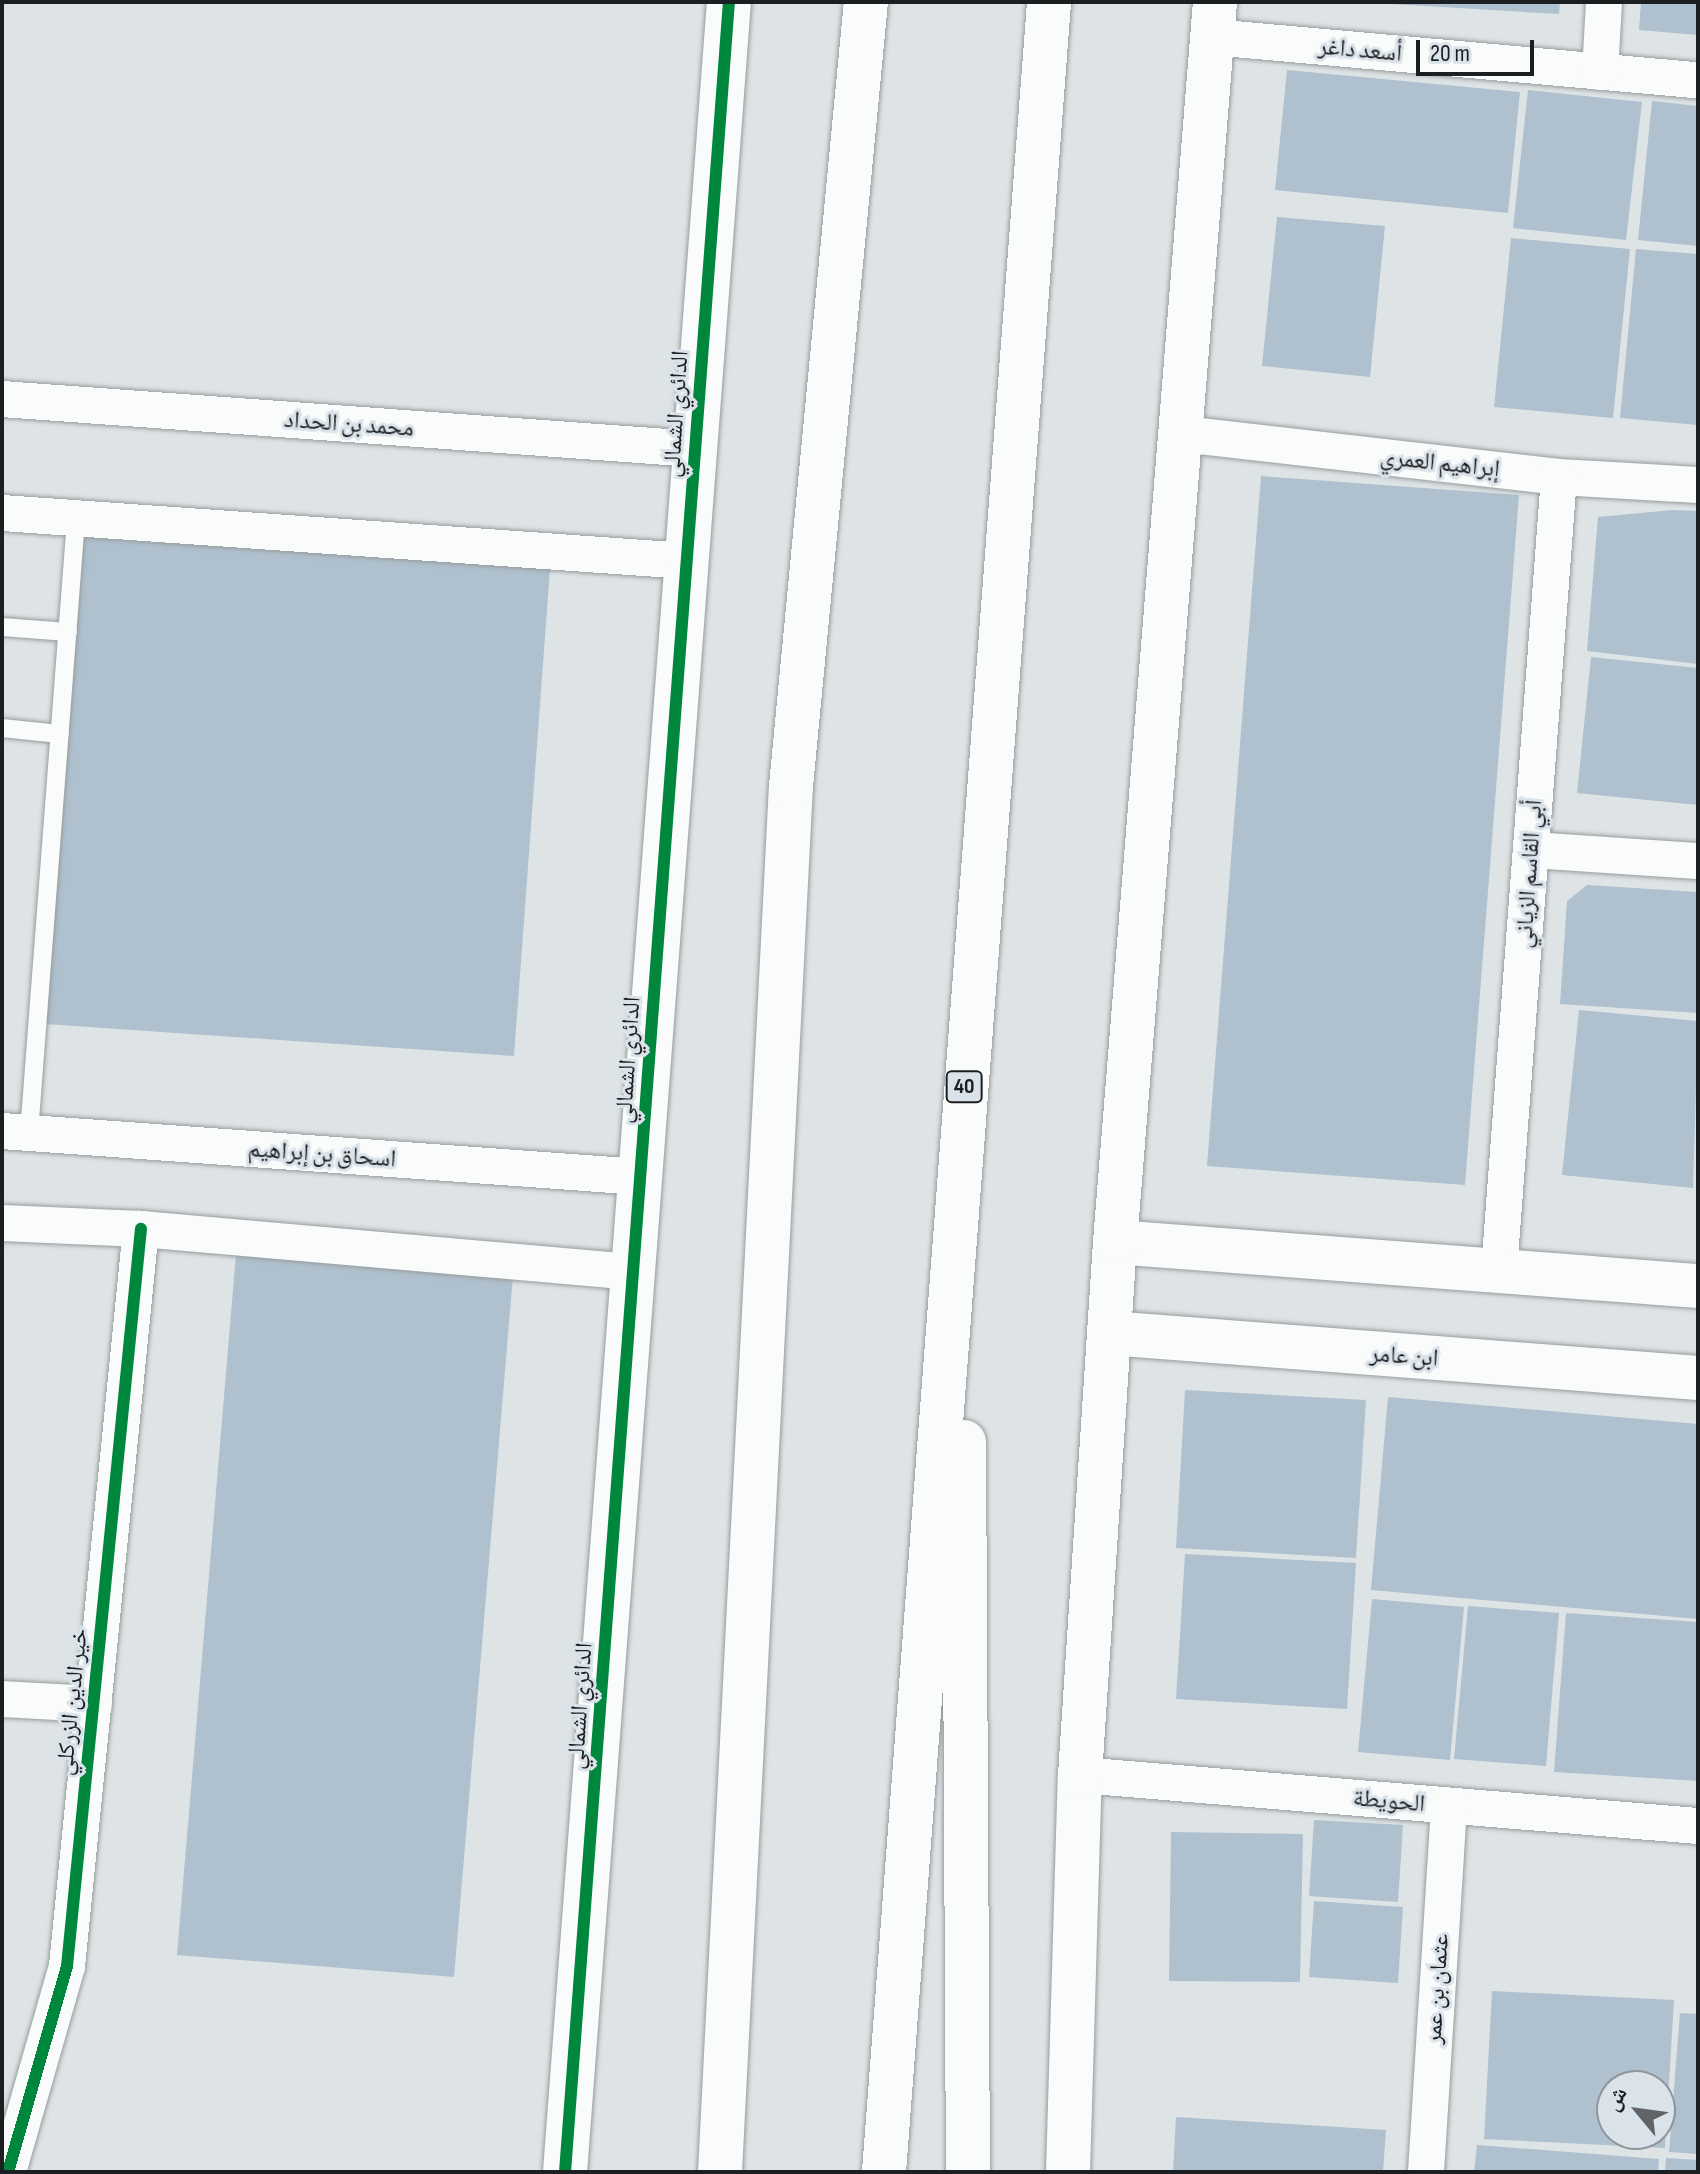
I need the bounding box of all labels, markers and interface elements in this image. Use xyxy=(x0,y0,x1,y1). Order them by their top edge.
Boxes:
scale bar xyxy=(1420,24,1538,74)
street label: أسعد داغر xyxy=(1317,32,1403,68)
text: 20 m xyxy=(1430,39,1470,68)
street label: الدائري الشمالي xyxy=(657,350,695,478)
street label: محمد بن الحداد xyxy=(283,405,415,443)
street label: إبراهيم العمري xyxy=(1379,442,1501,484)
street label: أبي القاسم الزياني xyxy=(1509,799,1549,949)
street label: الدائري الشمالي xyxy=(609,996,647,1124)
road number: 40 xyxy=(944,1069,984,1105)
street label: اسحاق بن إبراهيم xyxy=(247,1134,397,1174)
street label: ابن عامر xyxy=(1369,1339,1439,1373)
street label: خير الدين الزركلي xyxy=(50,1627,94,1777)
street label: الدائري الشمالي xyxy=(561,1642,599,1770)
street label: الحويطة xyxy=(1352,1784,1426,1818)
street label: عثمان بن عمر xyxy=(1419,1933,1455,2045)
north arrow xyxy=(1596,2070,1676,2150)
text: ش xyxy=(1599,2082,1634,2116)

